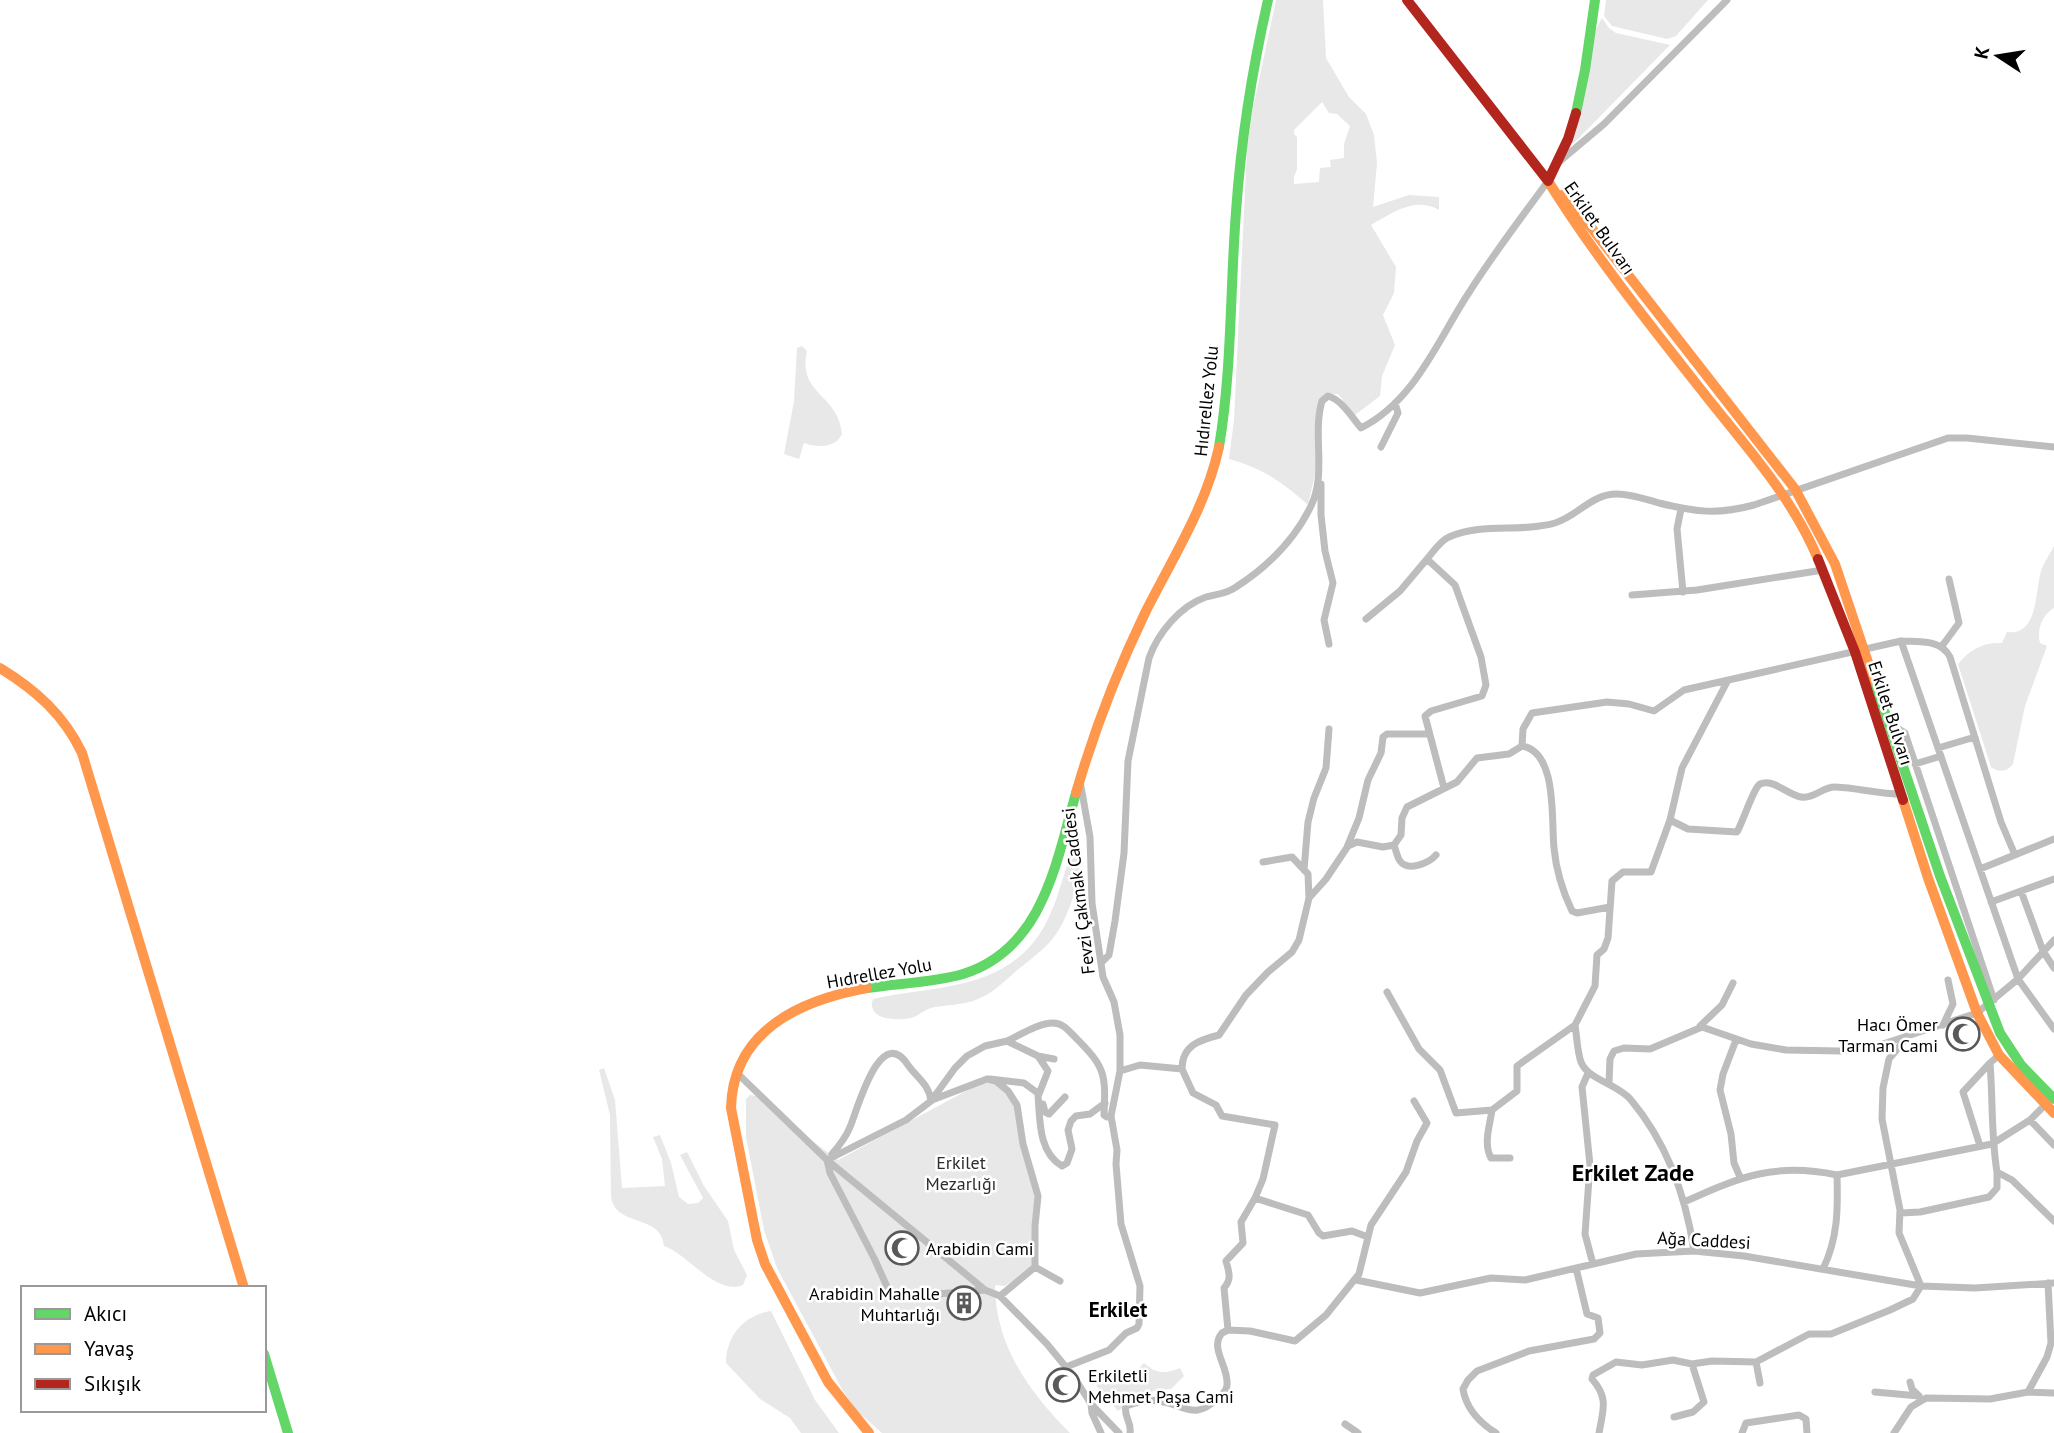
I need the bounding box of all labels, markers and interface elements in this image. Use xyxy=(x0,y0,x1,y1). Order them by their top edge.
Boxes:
north arrow xyxy=(1963,21,2033,91)
text: K xyxy=(1968,44,1994,61)
street label: Erkilet Bulvarı xyxy=(1559,177,1641,279)
street label: Hıdırellez Yolu xyxy=(1189,345,1223,457)
street label: Erkilet Bulvarı xyxy=(1863,658,1919,768)
street label: Fevzi Çakmak Caddesi xyxy=(1056,806,1100,976)
street label: Hıdrellez Yolu xyxy=(825,952,933,994)
place label: Hacı Ömer Tarman Cami xyxy=(1838,1013,1938,1057)
mosque icon: Hacı Ömer Tarman Cami xyxy=(1944,1015,1982,1053)
park label: Erkilet Mezarlığı xyxy=(926,1151,996,1195)
district label: Erkilet Zade xyxy=(1572,1157,1694,1188)
street label: Ağa Caddesi xyxy=(1657,1226,1751,1254)
mosque icon: Arabidin Cami xyxy=(883,1229,921,1267)
place label: Arabidin Cami xyxy=(926,1237,1034,1260)
place label: Arabidin Mahalle Muhtarlığı xyxy=(809,1282,940,1326)
building icon: Arabidin Mahalle Muhtarlığı xyxy=(945,1284,983,1322)
legend xyxy=(21,1286,266,1412)
district label: Erkilet xyxy=(1089,1296,1148,1323)
text: Akıcı xyxy=(84,1300,127,1327)
text: Yavaş xyxy=(84,1335,134,1362)
place label: Erkiletli Mehmet Paşa Cami xyxy=(1088,1364,1234,1408)
mosque icon: Erkiletli Mehmet Paşa Cami xyxy=(1044,1366,1082,1404)
text: Sıkışık xyxy=(84,1370,141,1397)

